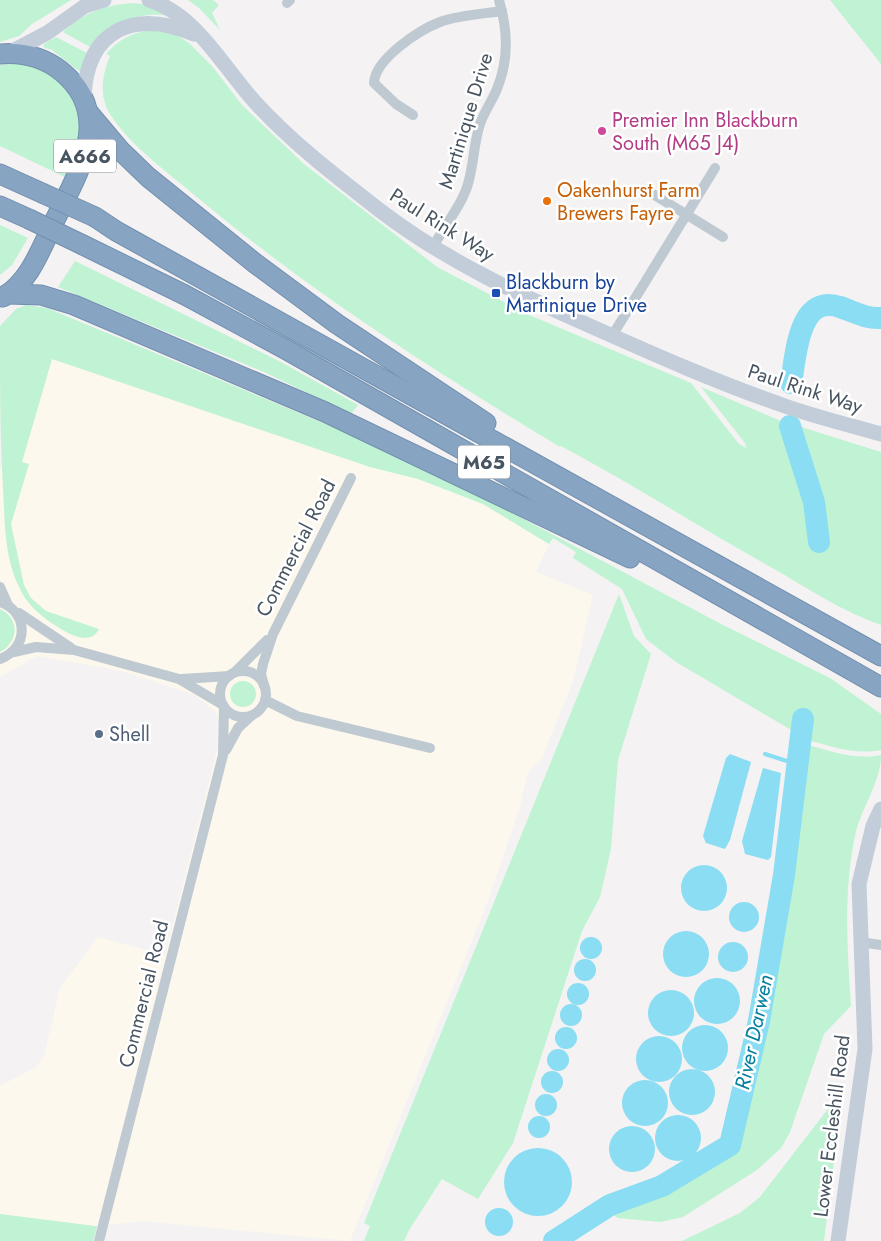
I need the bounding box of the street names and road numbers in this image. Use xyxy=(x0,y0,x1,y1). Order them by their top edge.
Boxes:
street label: Martinique Drive xyxy=(432,49,500,193)
road number: A666 xyxy=(54,140,116,172)
street label: Paul Rink Way xyxy=(384,181,500,269)
street label: Paul Rink Way xyxy=(744,357,866,421)
road number: M65 xyxy=(458,446,510,478)
street label: Commercial Road xyxy=(249,474,343,622)
street label: Commercial Road xyxy=(112,917,176,1071)
street label: Lower Eccleshill Road xyxy=(806,1033,858,1219)

